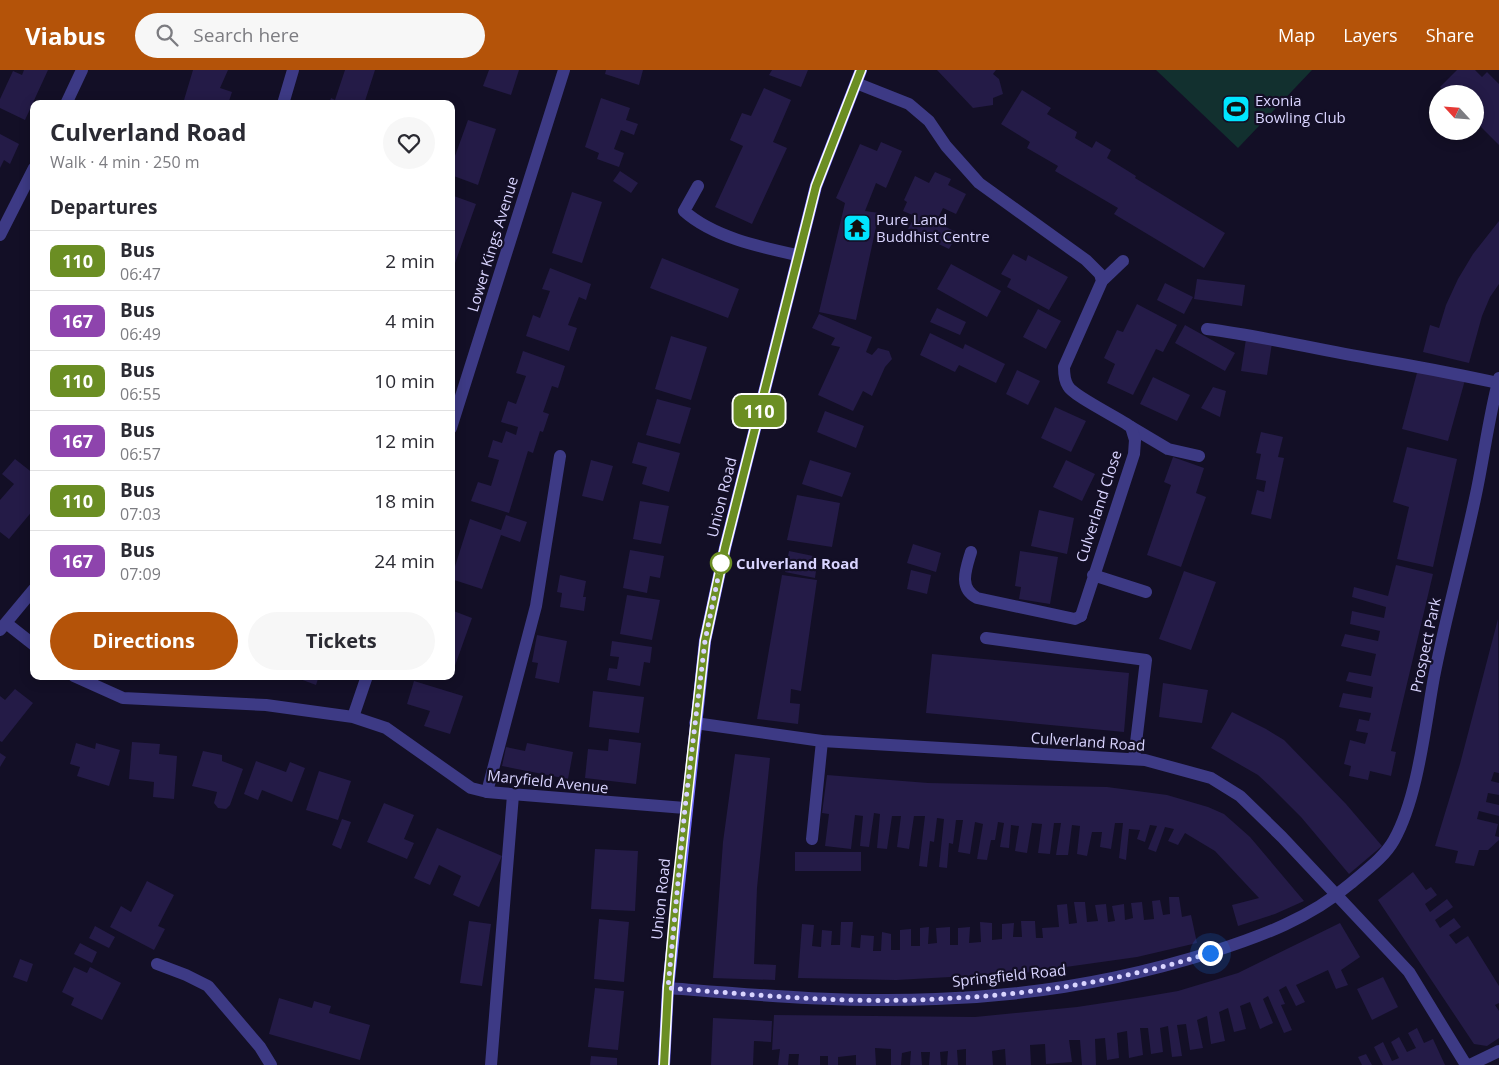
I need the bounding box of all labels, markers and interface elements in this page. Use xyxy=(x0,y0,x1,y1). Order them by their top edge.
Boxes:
search box xyxy=(135,13,485,58)
text: Viabus xyxy=(25,19,105,52)
icon: search xyxy=(153,21,181,49)
text: Search here xyxy=(193,22,299,48)
text: Map xyxy=(1278,23,1315,47)
text: Layers xyxy=(1343,23,1398,47)
text: Share xyxy=(1426,23,1474,47)
north arrow xyxy=(1429,85,1484,140)
map controls xyxy=(1429,85,1484,140)
place label: Exonia Bowling Club xyxy=(1255,90,1346,127)
sports icon: Exonia Bowling Club xyxy=(1221,94,1251,124)
text: Culverland Road xyxy=(50,115,247,148)
button: heart xyxy=(383,117,435,169)
text: Walk · 4 min · 250 m xyxy=(50,151,200,173)
street label: Lower Kings Avenue xyxy=(462,174,522,314)
text: Departures xyxy=(50,194,157,220)
place label: Pure Land Buddhist Centre xyxy=(876,209,990,246)
temple icon: Pure Land Buddhist Centre xyxy=(842,213,872,243)
text: Bus xyxy=(120,237,155,263)
text: 2 min xyxy=(385,248,435,274)
text: 110 xyxy=(62,249,93,273)
text: 06:47 xyxy=(120,263,161,285)
text: Bus xyxy=(120,297,155,323)
text: 4 min xyxy=(385,308,435,334)
text: 167 xyxy=(62,309,93,333)
text: 06:49 xyxy=(120,323,161,345)
text: Bus xyxy=(120,357,155,383)
text: 10 min xyxy=(374,368,435,394)
text: 110 xyxy=(62,369,93,393)
text: 06:55 xyxy=(120,383,161,405)
line badge: 110 xyxy=(730,395,788,427)
text: 110 xyxy=(744,399,774,423)
text: Bus xyxy=(120,417,155,443)
text: 12 min xyxy=(374,428,435,454)
text: 167 xyxy=(62,429,93,453)
text: 06:57 xyxy=(120,443,161,465)
street label: Culverland Close xyxy=(1070,447,1126,565)
street label: Union Road xyxy=(701,455,741,539)
text: Bus xyxy=(120,477,155,503)
text: 18 min xyxy=(374,488,435,514)
text: 110 xyxy=(62,489,93,513)
text: 07:03 xyxy=(120,503,161,525)
text: Bus xyxy=(120,537,155,563)
text: 24 min xyxy=(374,548,435,574)
text: 167 xyxy=(62,549,93,573)
marker: Culverland Road xyxy=(710,552,732,574)
place label: Culverland Road xyxy=(736,553,859,573)
text: 07:09 xyxy=(120,563,161,585)
street label: Prospect Park xyxy=(1405,596,1445,694)
button: Directions xyxy=(50,612,238,670)
button: Tickets xyxy=(248,612,435,670)
street label: Culverland Road xyxy=(1030,727,1146,755)
street label: Maryfield Avenue xyxy=(486,765,610,797)
street label: Union Road xyxy=(646,857,674,941)
your location xyxy=(1198,941,1223,966)
street label: Springfield Road xyxy=(951,959,1067,991)

